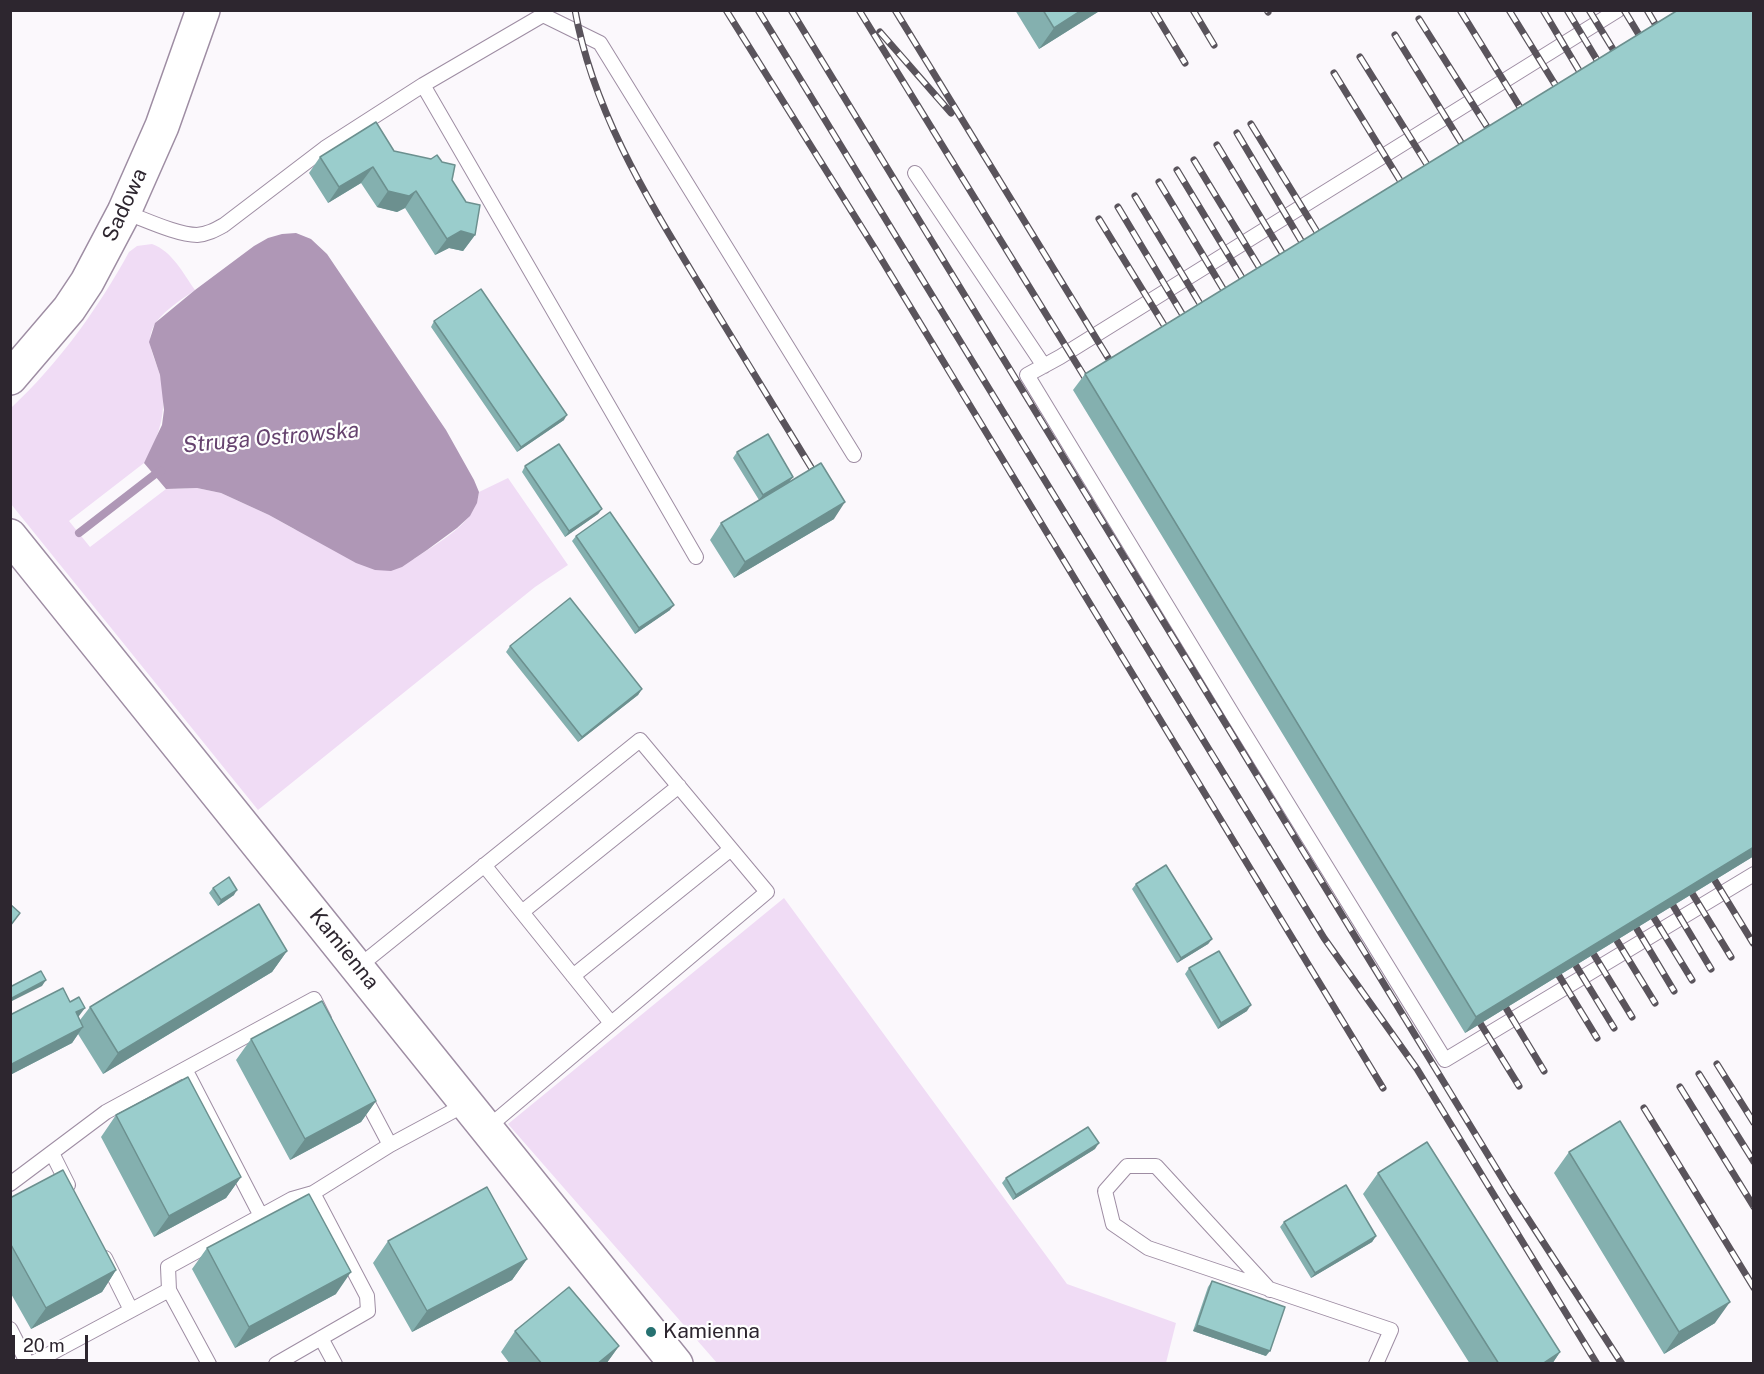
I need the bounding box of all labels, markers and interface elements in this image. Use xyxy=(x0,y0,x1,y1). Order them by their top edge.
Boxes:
street label: Sadowa xyxy=(97,165,153,245)
water label: Struga Ostrowska xyxy=(182,417,360,459)
street label: Kamienna xyxy=(304,903,384,995)
place label: Kamienna xyxy=(663,1319,760,1345)
scale bar xyxy=(15,1323,92,1361)
marker: Kamienna xyxy=(644,1325,658,1339)
text: 20 m xyxy=(23,1335,65,1356)

